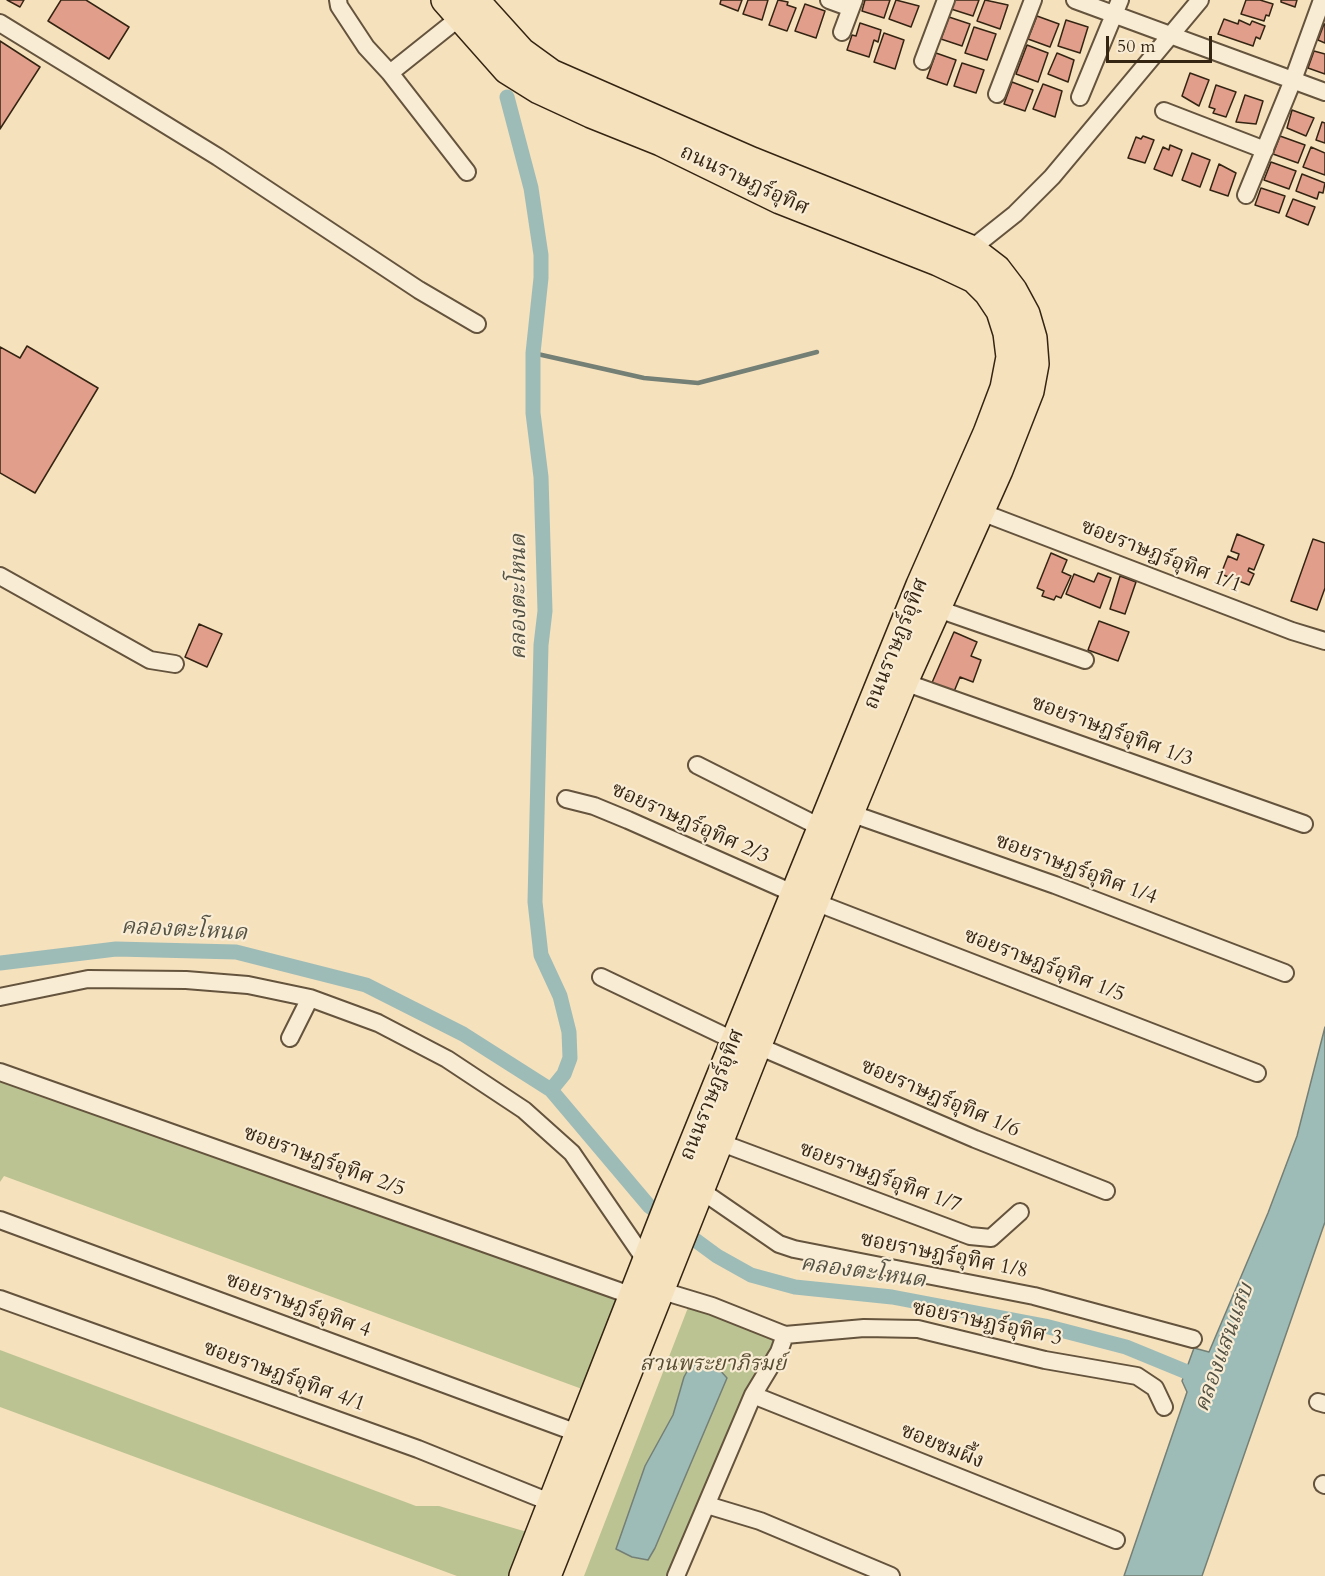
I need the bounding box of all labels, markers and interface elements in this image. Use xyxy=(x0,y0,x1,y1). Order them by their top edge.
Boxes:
scale bar xyxy=(1109,24,1216,62)
text: 50 m xyxy=(1117,34,1156,59)
street label: ถนนราษฎร์อุทิศ xyxy=(676,140,812,222)
street label: ซอยราษฎร์อุทิศ 1/1 xyxy=(1077,515,1245,599)
water label: คลองตะโหนด xyxy=(507,534,533,660)
street label: ถนนราษฎร์อุทิศ xyxy=(859,575,935,713)
street label: ซอยราษฎร์อุทิศ 1/3 xyxy=(1028,691,1196,773)
street label: ซอยราษฎร์อุทิศ 2/3 xyxy=(607,778,773,870)
street label: ซอยราษฎร์อุทิศ 1/4 xyxy=(992,829,1160,911)
water label: คลองตะโหนด xyxy=(120,915,248,947)
street label: ซอยราษฎร์อุทิศ 1/5 xyxy=(960,924,1128,1008)
street label: ถนนราษฎร์อุทิศ xyxy=(675,1026,751,1164)
street label: ซอยราษฎร์อุทิศ 1/6 xyxy=(857,1054,1023,1144)
street label: ซอยราษฎร์อุทิศ 2/5 xyxy=(240,1121,408,1203)
street label: ซอยราษฎร์อุทิศ 1/7 xyxy=(796,1137,964,1219)
street label: ซอยราษฎร์อุทิศ 1/8 xyxy=(858,1227,1030,1285)
water label: คลองตะโหนด xyxy=(799,1251,927,1295)
street label: ซอยราษฎร์อุทิศ 4 xyxy=(222,1268,374,1344)
water label: คลองแสนแสบ xyxy=(1190,1280,1260,1416)
street label: ซอยราษฎร์อุทิศ 3 xyxy=(910,1296,1064,1352)
street label: ซอยราษฎร์อุทิศ 4/1 xyxy=(200,1336,368,1418)
park label: สวนพระยาภิรมย์ xyxy=(640,1352,786,1378)
street label: ซอยชมผึ้ง xyxy=(897,1419,987,1475)

